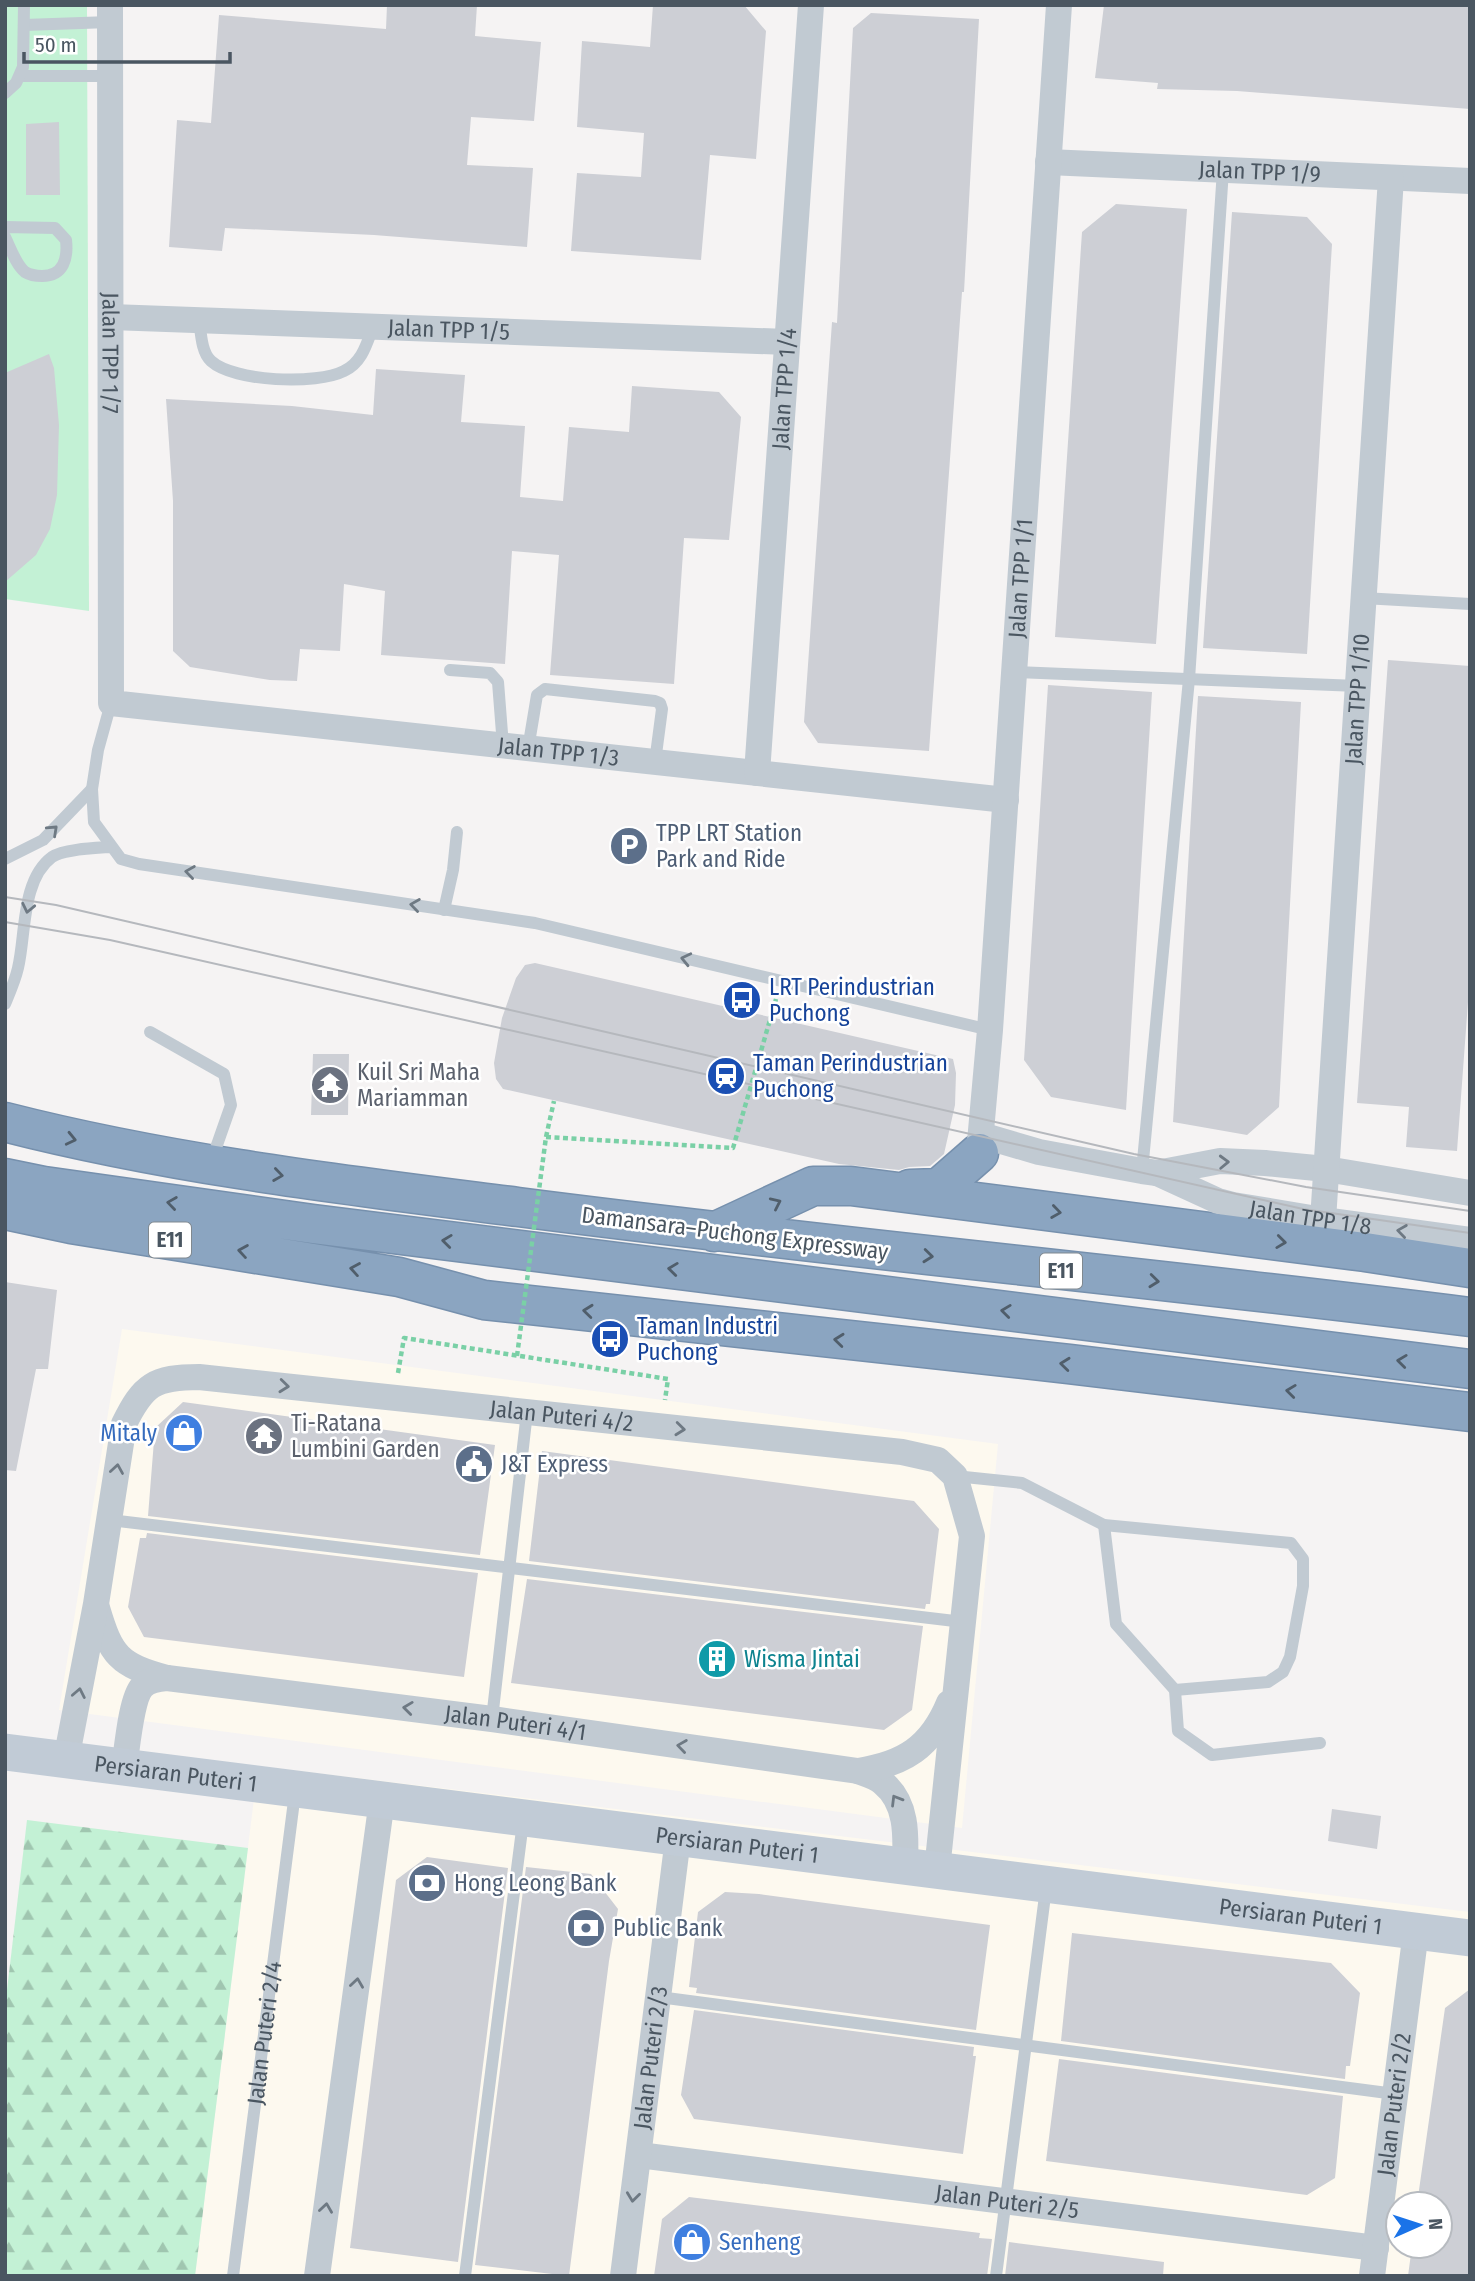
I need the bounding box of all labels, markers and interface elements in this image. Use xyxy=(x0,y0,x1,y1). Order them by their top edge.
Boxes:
scale bar xyxy=(24,21,231,65)
text: 50 m xyxy=(35,32,77,58)
street label: Jalan TPP 1/9 xyxy=(1198,155,1321,188)
street label: Jalan TPP 1/7 xyxy=(96,292,125,414)
street label: Jalan TPP 1/5 xyxy=(387,313,510,346)
street label: Jalan TPP 1/4 xyxy=(766,327,802,451)
street label: Jalan TPP 1/1 xyxy=(1002,518,1038,639)
street label: Jalan TPP 1/10 xyxy=(1339,633,1375,766)
street label: Jalan TPP 1/3 xyxy=(496,731,620,772)
place label: TPP LRT Station Park and Ride xyxy=(656,819,802,873)
parking icon: TPP LRT Station Park and Ride xyxy=(608,825,650,867)
one-way arrow xyxy=(45,826,58,839)
one-way arrow xyxy=(184,865,196,880)
one-way arrow xyxy=(409,898,421,913)
one-way arrow xyxy=(21,902,36,914)
one-way arrow xyxy=(680,952,692,967)
place label: LRT Perindustrian Puchong xyxy=(769,973,935,1027)
bus stop icon: LRT Perindustrian Puchong xyxy=(721,979,763,1021)
place label: Taman Perindustrian Puchong xyxy=(753,1049,948,1103)
station icon: Taman Perindustrian Puchong xyxy=(705,1055,747,1097)
place label: Kuil Sri Maha Mariamman xyxy=(357,1058,480,1112)
temple icon: Kuil Sri Maha Mariamman xyxy=(309,1064,351,1106)
one-way arrow xyxy=(65,1131,77,1145)
one-way arrow xyxy=(1219,1155,1230,1170)
one-way arrow xyxy=(272,1167,284,1182)
street label: Jalan TPP 1/8 xyxy=(1247,1194,1373,1240)
one-way arrow xyxy=(166,1196,178,1211)
one-way arrow xyxy=(769,1197,781,1211)
street label: Damansara–Puchong Expressway xyxy=(580,1200,891,1266)
one-way arrow xyxy=(1050,1204,1061,1219)
road number: E11 xyxy=(149,1222,191,1258)
one-way arrow xyxy=(1396,1224,1408,1239)
one-way arrow xyxy=(441,1233,453,1248)
one-way arrow xyxy=(1275,1234,1287,1249)
one-way arrow xyxy=(238,1244,249,1259)
one-way arrow xyxy=(923,1248,934,1263)
road number: E11 xyxy=(1040,1254,1082,1288)
one-way arrow xyxy=(349,1262,361,1277)
one-way arrow xyxy=(667,1262,678,1277)
one-way arrow xyxy=(1148,1274,1160,1289)
one-way arrow xyxy=(582,1304,594,1319)
one-way arrow xyxy=(1000,1304,1012,1319)
place label: Taman Industri Puchong xyxy=(637,1312,778,1366)
bus stop icon: Taman Industri Puchong xyxy=(589,1318,631,1360)
one-way arrow xyxy=(833,1332,844,1347)
one-way arrow xyxy=(1396,1353,1408,1368)
one-way arrow xyxy=(1059,1356,1071,1371)
one-way arrow xyxy=(278,1379,289,1394)
one-way arrow xyxy=(1285,1384,1296,1399)
street label: Jalan Puteri 4/2 xyxy=(488,1394,635,1437)
place label: Ti-Ratana Lumbini Garden xyxy=(291,1409,440,1463)
shop icon: Mitaly xyxy=(163,1412,205,1454)
temple icon: Ti-Ratana Lumbini Garden xyxy=(243,1415,285,1457)
place label: Mitaly xyxy=(100,1419,158,1447)
one-way arrow xyxy=(675,1421,686,1436)
public building icon: J&T Express xyxy=(453,1443,495,1485)
place label: J&T Express xyxy=(501,1450,608,1478)
one-way arrow xyxy=(110,1463,125,1475)
building icon: Wisma Jintai xyxy=(696,1638,738,1680)
place label: Wisma Jintai xyxy=(744,1645,860,1673)
one-way arrow xyxy=(71,1687,86,1699)
street label: Jalan Puteri 4/1 xyxy=(443,1699,588,1746)
one-way arrow xyxy=(402,1701,414,1716)
one-way arrow xyxy=(676,1738,688,1753)
street label: Persiaran Puteri 1 xyxy=(93,1749,259,1798)
one-way arrow xyxy=(891,1795,904,1808)
street label: Persiaran Puteri 1 xyxy=(654,1821,820,1869)
bank icon: Hong Leong Bank xyxy=(406,1862,448,1904)
place label: Hong Leong Bank xyxy=(454,1869,617,1897)
street label: Persiaran Puteri 1 xyxy=(1218,1892,1384,1941)
bank icon: Public Bank xyxy=(565,1907,607,1949)
place label: Public Bank xyxy=(613,1914,723,1942)
street label: Jalan Puteri 2/4 xyxy=(241,1960,287,2106)
one-way arrow xyxy=(349,1977,364,1989)
street label: Jalan Puteri 2/3 xyxy=(628,1985,673,2131)
street label: Jalan Puteri 2/2 xyxy=(1371,2031,1417,2177)
street label: Jalan Puteri 2/5 xyxy=(934,2179,1080,2224)
north arrow xyxy=(1384,2190,1454,2260)
one-way arrow xyxy=(626,2191,641,2203)
one-way arrow xyxy=(318,2202,333,2214)
text: N xyxy=(1424,2218,1447,2230)
shop icon: Senheng xyxy=(671,2221,713,2263)
place label: Senheng xyxy=(719,2228,800,2256)

